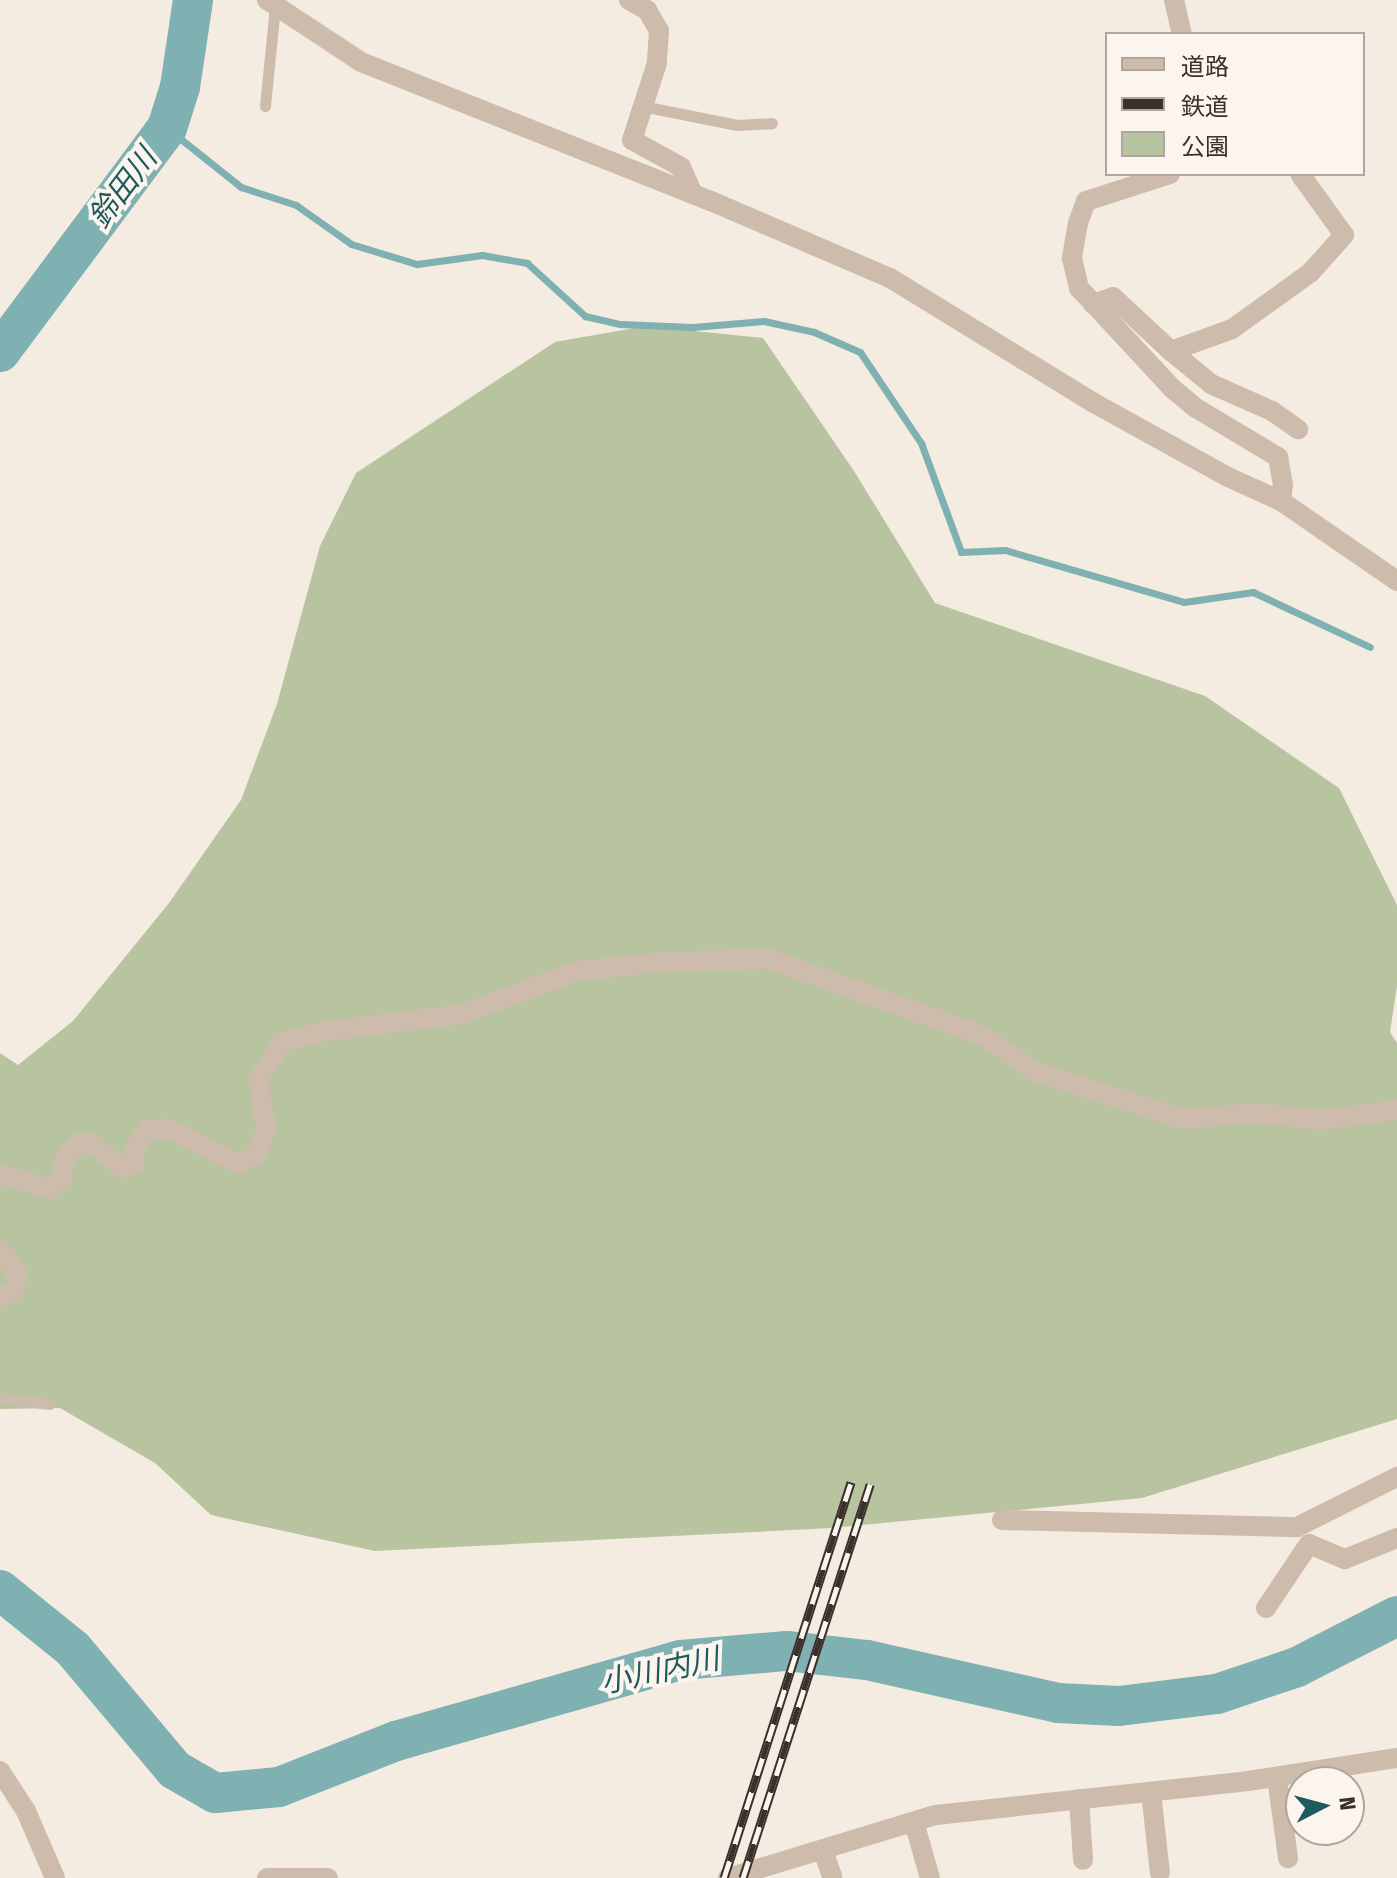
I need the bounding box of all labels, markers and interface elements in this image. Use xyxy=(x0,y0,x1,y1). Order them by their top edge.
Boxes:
legend xyxy=(1105,32,1365,176)
text: 道路 xyxy=(1181,53,1229,81)
text: 鉄道 xyxy=(1181,93,1229,121)
text: 公園 xyxy=(1181,133,1229,161)
water label: 鈴田川 xyxy=(82,141,164,235)
water label: 小川内川 xyxy=(598,1641,722,1701)
north arrow xyxy=(1285,1766,1365,1846)
text: N xyxy=(1333,1796,1361,1812)

